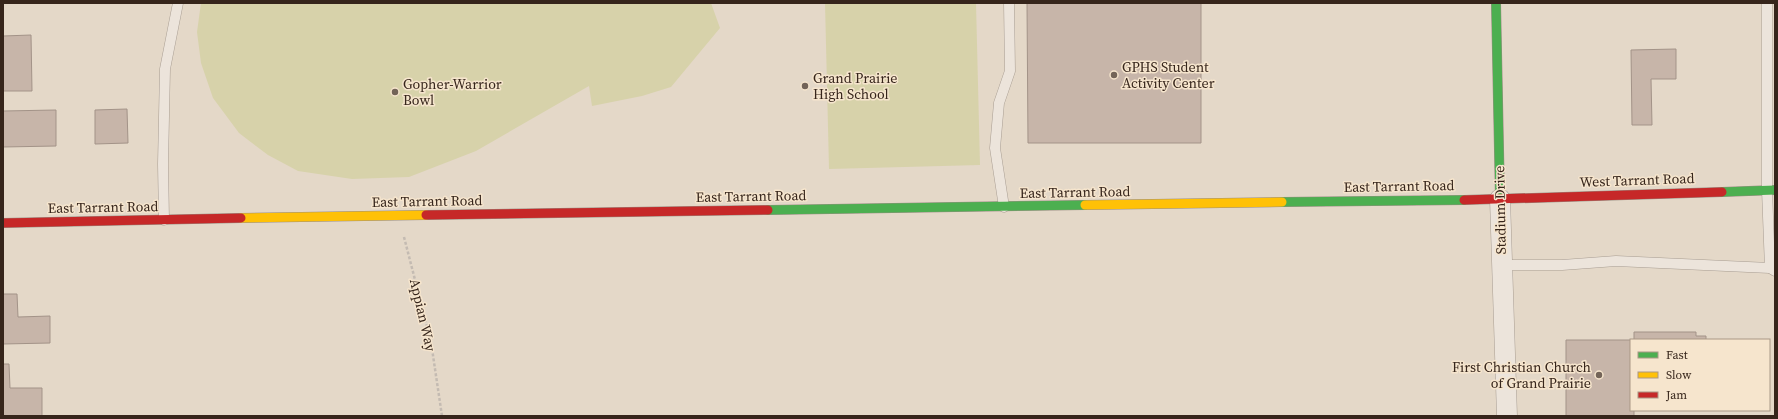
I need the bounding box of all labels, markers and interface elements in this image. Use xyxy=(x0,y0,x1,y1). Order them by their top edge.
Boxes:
place label: GPHS Student Activity Center xyxy=(1122,57,1215,93)
place label: Grand Prairie High School xyxy=(813,68,897,104)
marker: GPHS Student Activity Center xyxy=(1109,70,1119,80)
place label: Gopher-Warrior Bowl xyxy=(403,74,502,110)
marker: Grand Prairie High School xyxy=(800,81,810,91)
marker: Gopher-Warrior Bowl xyxy=(390,87,400,97)
street label: Stadium Drive xyxy=(1489,166,1511,254)
street label: West Tarrant Road xyxy=(1579,168,1695,192)
street label: East Tarrant Road xyxy=(1343,175,1455,197)
street label: East Tarrant Road xyxy=(1019,181,1131,203)
street label: East Tarrant Road xyxy=(695,185,807,207)
street label: East Tarrant Road xyxy=(371,190,483,212)
street label: East Tarrant Road xyxy=(47,196,159,218)
street label: Appian Way xyxy=(405,277,441,354)
legend xyxy=(1630,339,1770,411)
text: Fast xyxy=(1666,347,1688,363)
place label: First Christian Church of Grand Prairie xyxy=(1452,357,1591,393)
text: Slow xyxy=(1666,367,1692,383)
marker: First Christian Church of Grand Prairie xyxy=(1594,370,1604,380)
text: Jam xyxy=(1665,387,1687,403)

